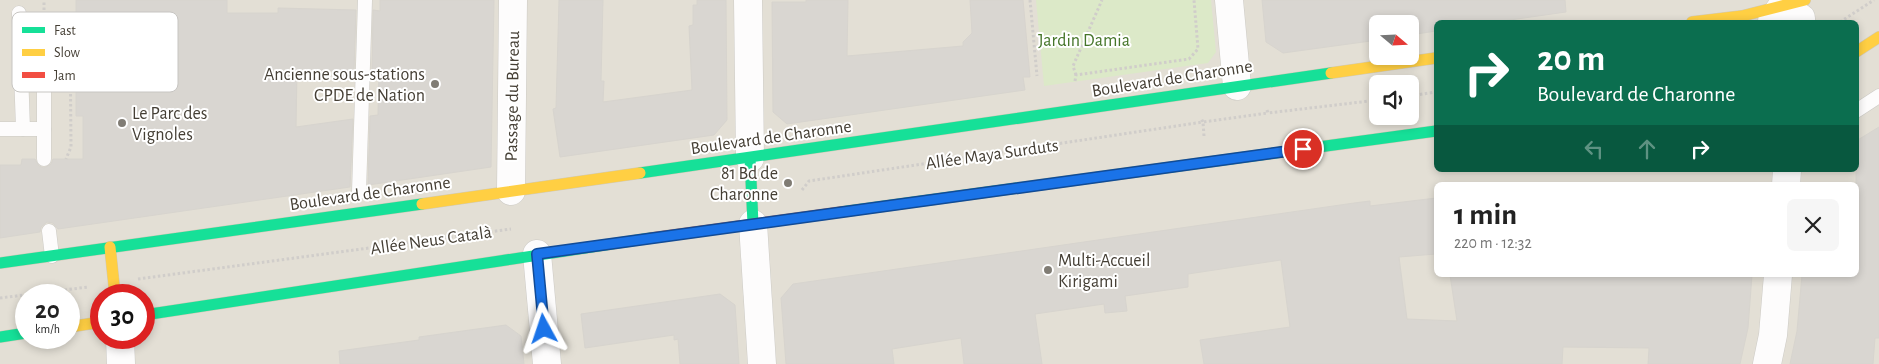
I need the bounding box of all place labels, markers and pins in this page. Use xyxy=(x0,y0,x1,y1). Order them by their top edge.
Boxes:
place label: Ancienne sous-stations CPDE de Nation xyxy=(264,66,425,105)
marker: Ancienne sous-stations CPDE de Nation xyxy=(429,78,441,90)
place label: Le Parc des Vignoles xyxy=(132,105,208,144)
marker: Le Parc des Vignoles xyxy=(116,117,128,129)
pin xyxy=(1282,128,1324,170)
place label: 81 Bd de Charonne xyxy=(710,165,778,204)
marker: 81 Bd de Charonne xyxy=(782,177,794,189)
place label: Multi-Accueil Kirigami xyxy=(1058,252,1150,291)
marker: Multi-Accueil Kirigami xyxy=(1042,264,1054,276)

